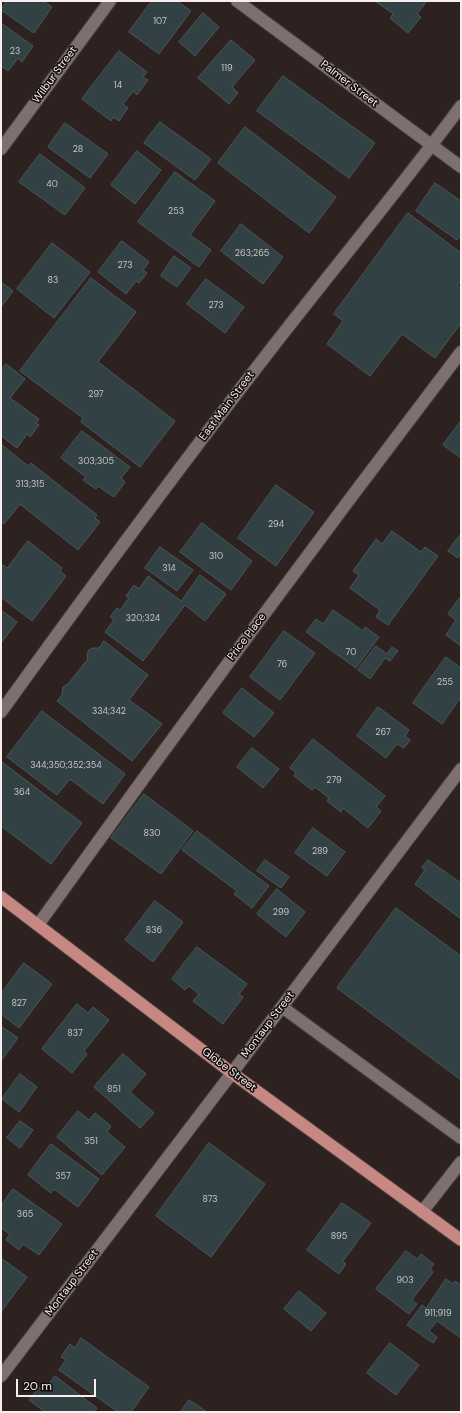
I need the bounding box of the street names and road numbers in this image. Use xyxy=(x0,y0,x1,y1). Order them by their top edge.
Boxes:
street label: Wilbur Street xyxy=(30,44,80,106)
street label: Palmer Street xyxy=(318,58,380,110)
street label: East Main Street xyxy=(197,369,257,443)
street label: Price Place xyxy=(225,611,269,663)
street label: Montaup Street xyxy=(239,989,297,1061)
street label: Globe Street xyxy=(199,1045,259,1095)
street label: Montaup Street xyxy=(43,1247,101,1319)

